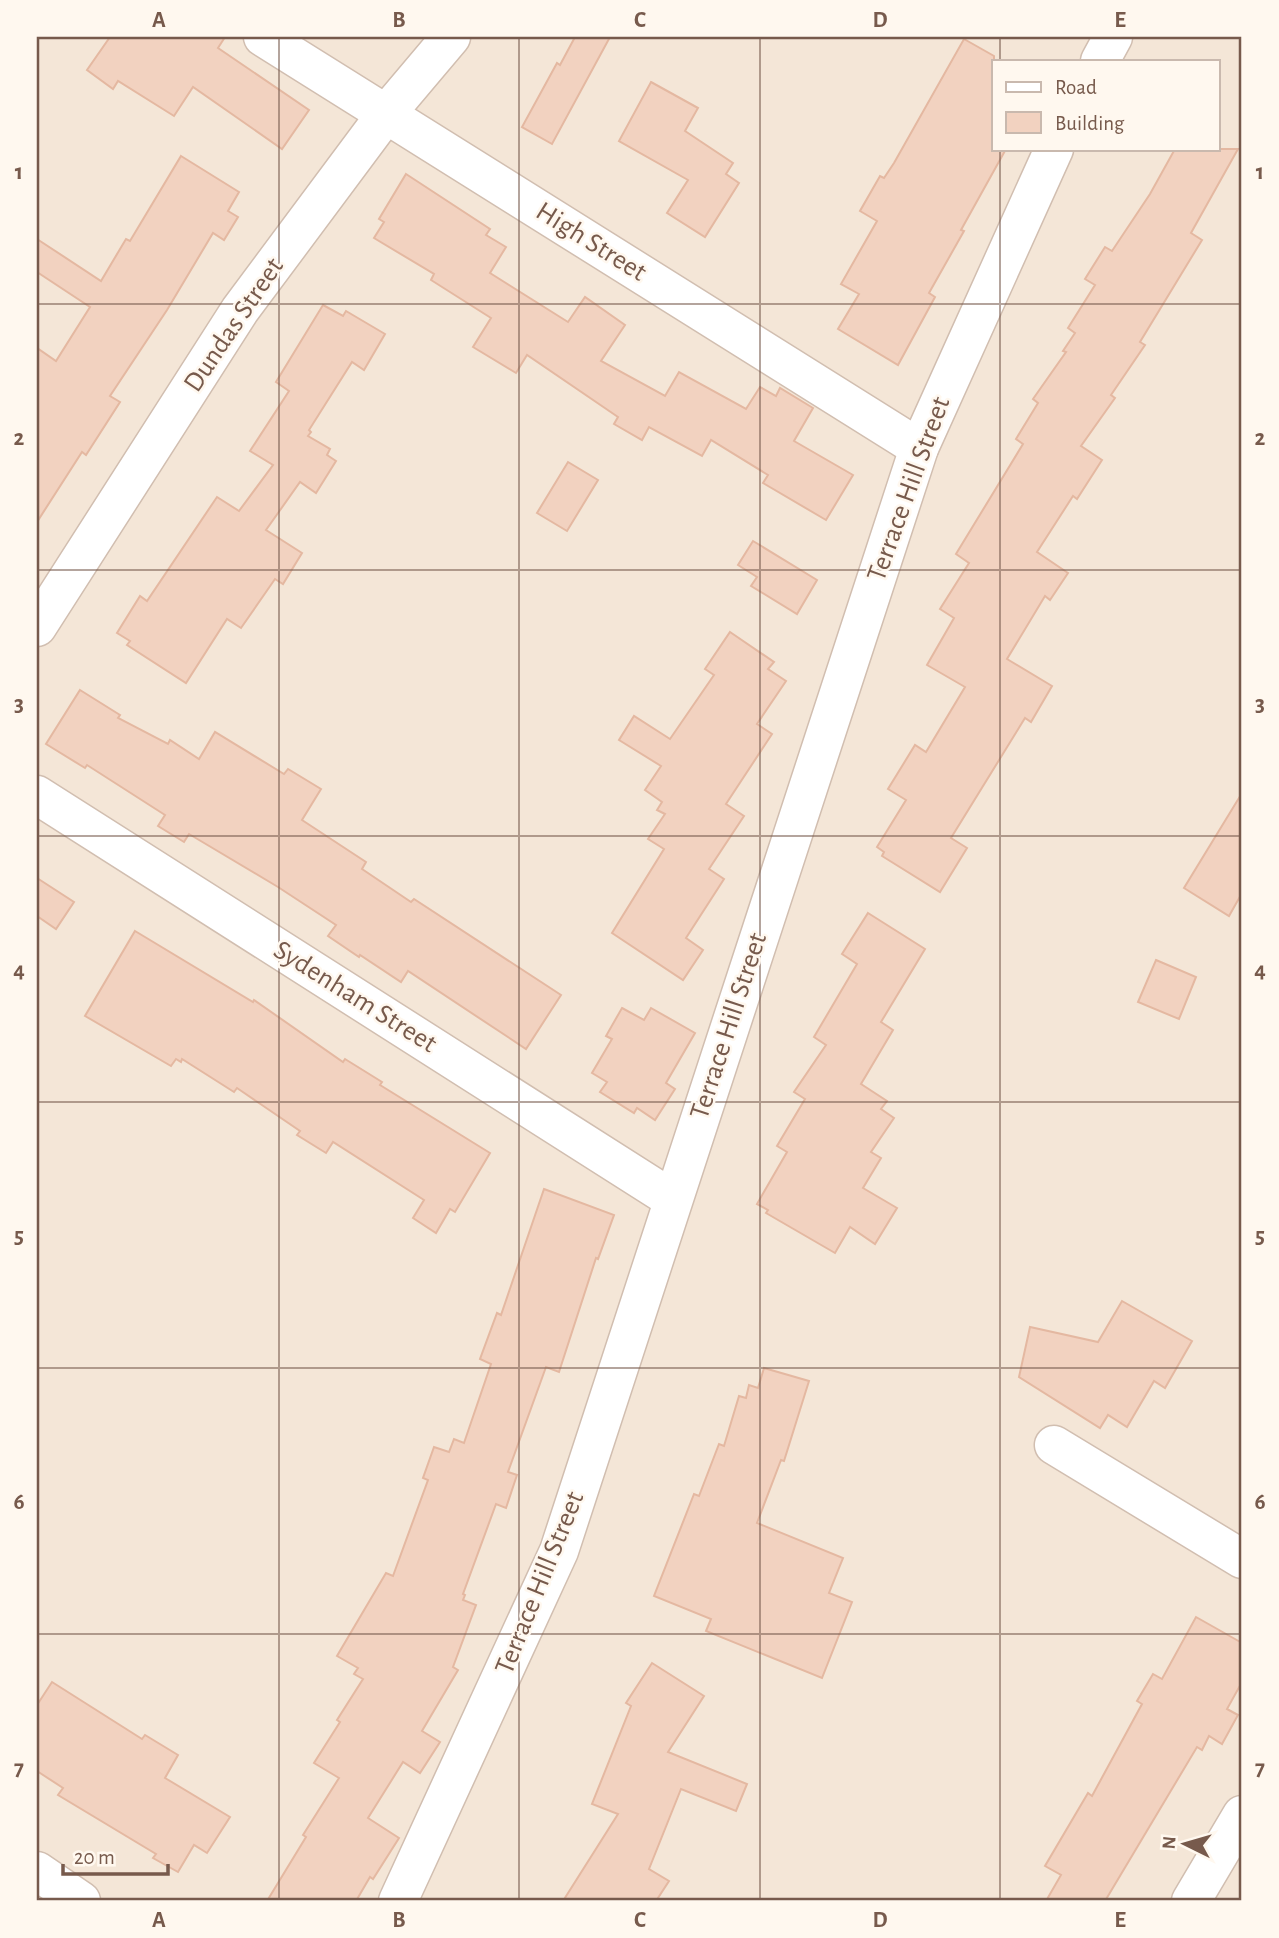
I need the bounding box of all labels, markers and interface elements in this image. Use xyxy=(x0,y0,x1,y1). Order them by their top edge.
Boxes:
text: A xyxy=(152,9,166,32)
text: B xyxy=(392,9,406,32)
text: C xyxy=(634,9,646,32)
text: D xyxy=(872,9,888,32)
text: E xyxy=(1114,9,1126,32)
legend xyxy=(992,60,1220,150)
text: Road xyxy=(1055,77,1097,98)
text: Building xyxy=(1055,113,1125,134)
text: 1 xyxy=(15,161,23,184)
text: 1 xyxy=(1256,161,1264,184)
street label: High Street xyxy=(531,197,651,287)
street label: Dundas Street xyxy=(179,253,289,397)
street label: Terrace Hill Street xyxy=(863,393,955,585)
text: 2 xyxy=(14,427,25,450)
text: 2 xyxy=(1255,427,1266,450)
text: 3 xyxy=(14,693,24,716)
text: 3 xyxy=(1255,693,1265,716)
street label: Terrace Hill Street xyxy=(686,929,772,1123)
street label: Sydenham Street xyxy=(269,936,441,1058)
text: 4 xyxy=(13,959,25,982)
text: 4 xyxy=(1254,959,1266,982)
text: 5 xyxy=(14,1225,24,1248)
text: 5 xyxy=(1255,1225,1265,1248)
street label: Terrace Hill Street xyxy=(491,1488,589,1678)
text: 6 xyxy=(13,1491,25,1514)
text: 6 xyxy=(1254,1491,1266,1514)
text: 7 xyxy=(14,1757,24,1780)
text: 7 xyxy=(1255,1757,1265,1780)
north arrow xyxy=(1150,1808,1220,1878)
scale bar xyxy=(63,1833,168,1877)
text: N xyxy=(1160,1835,1180,1850)
text: 20 m xyxy=(74,1847,115,1868)
text: A xyxy=(152,1909,166,1932)
text: B xyxy=(392,1909,406,1932)
text: C xyxy=(634,1909,646,1932)
text: D xyxy=(872,1909,888,1932)
text: E xyxy=(1114,1909,1126,1932)

